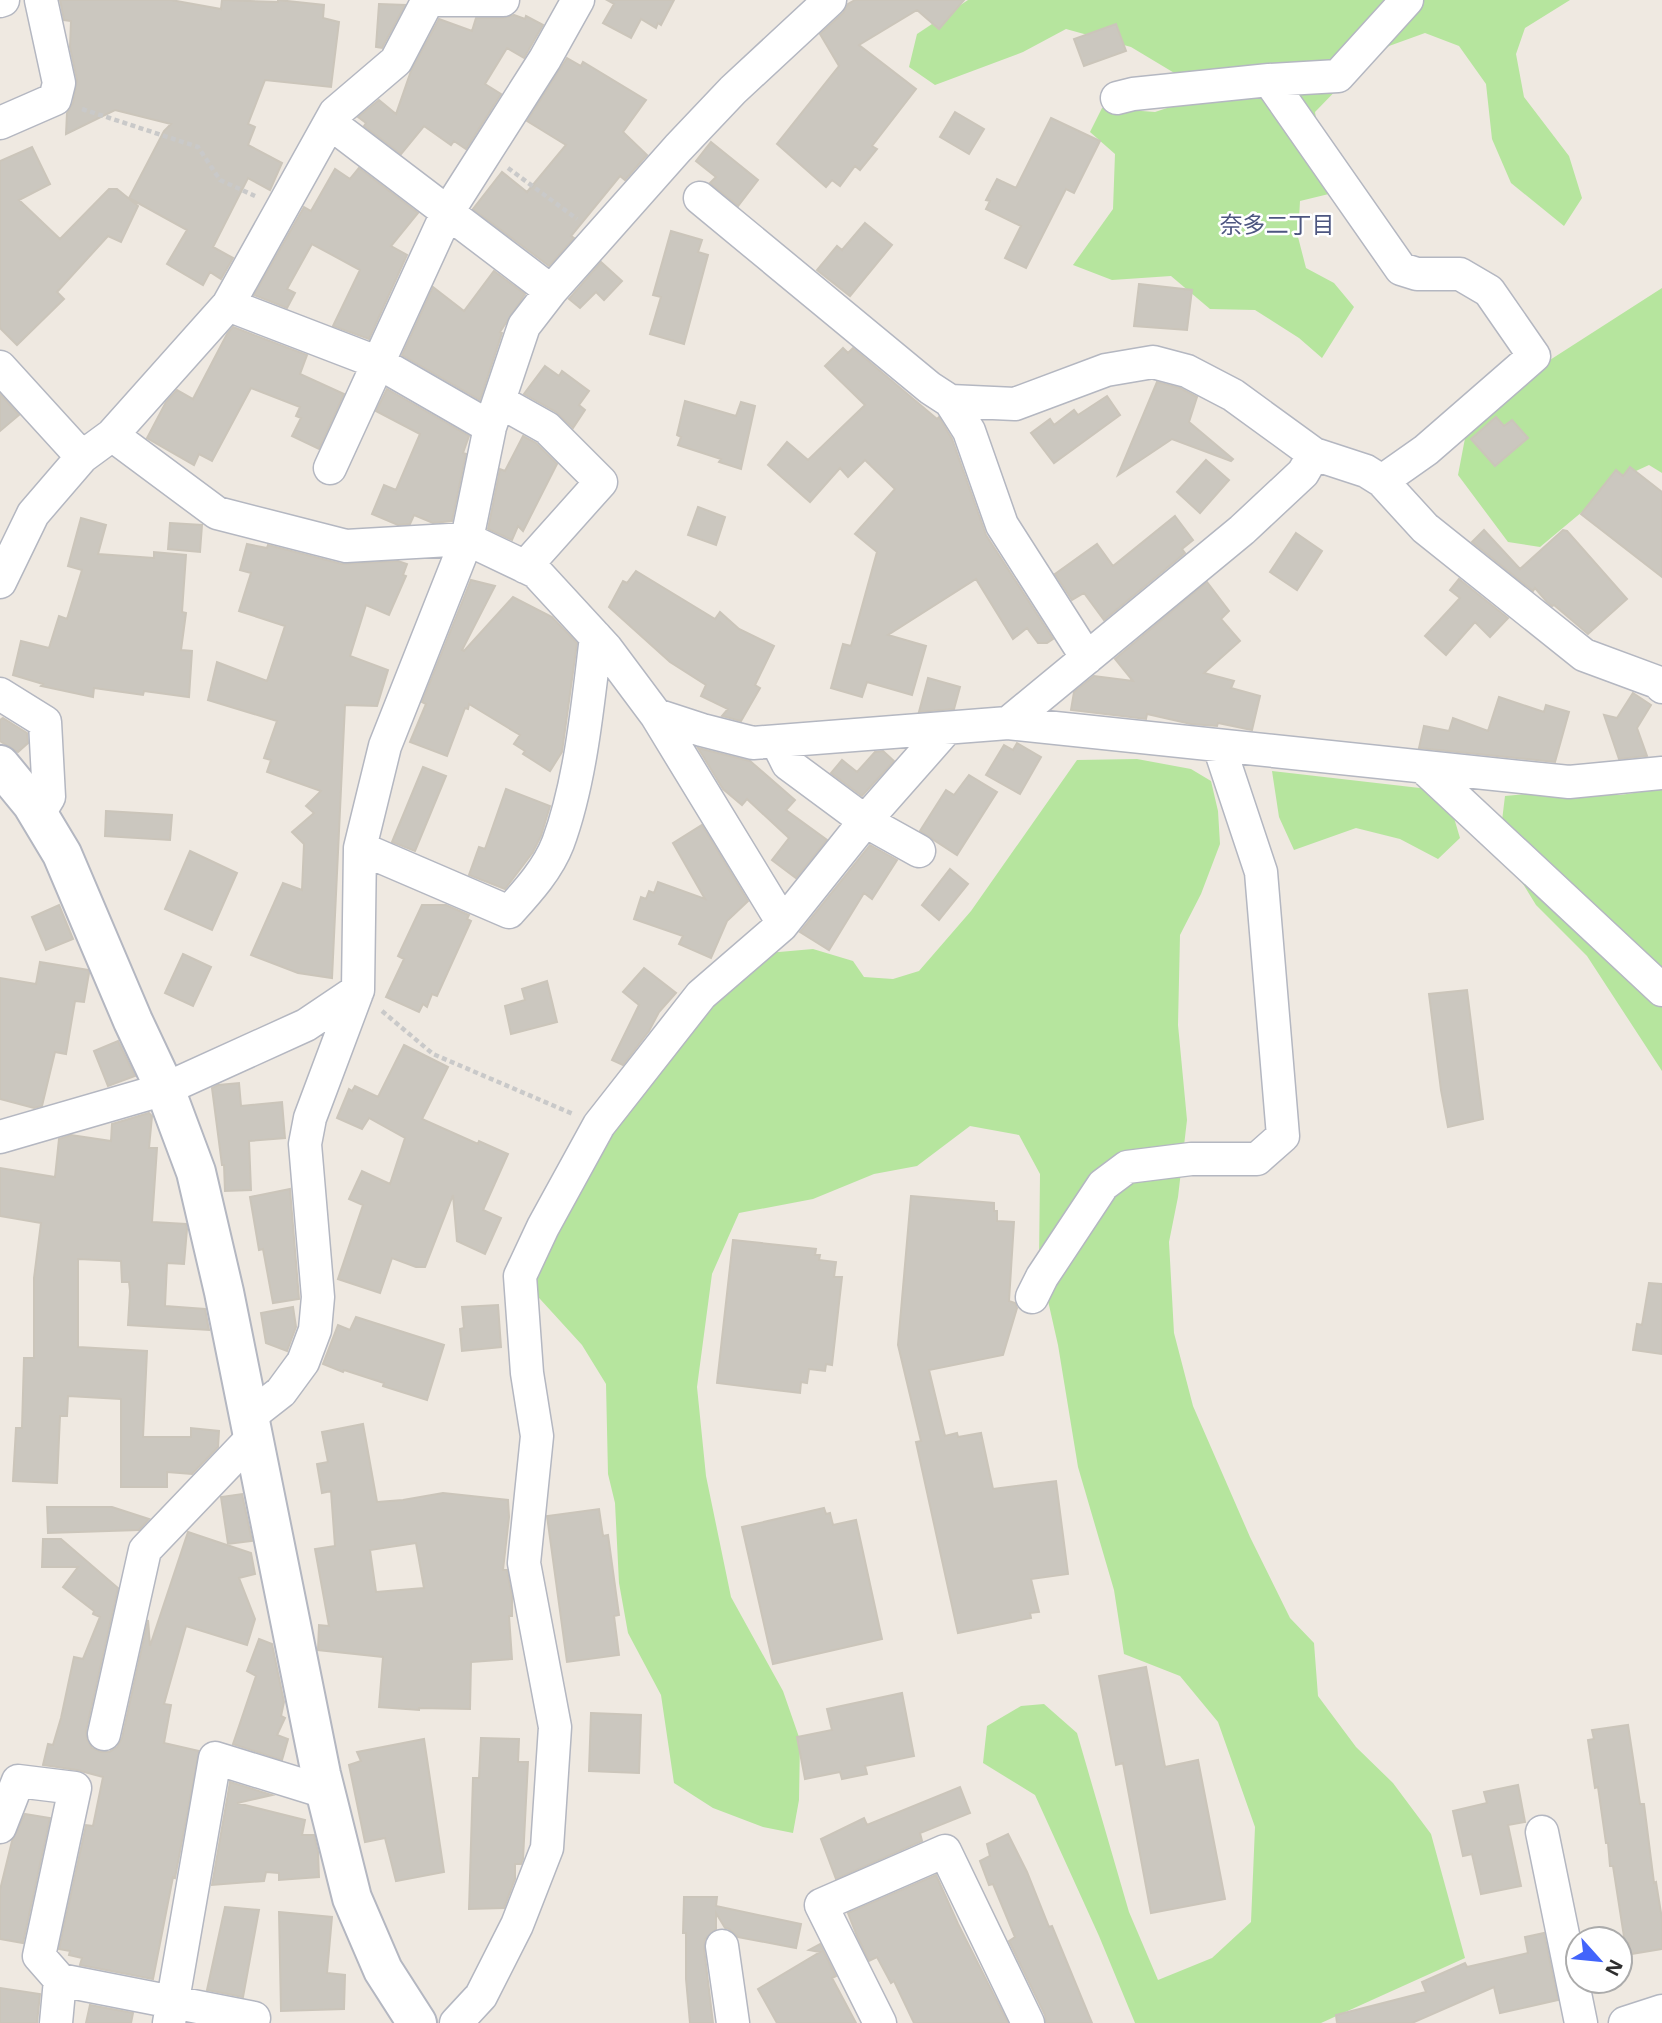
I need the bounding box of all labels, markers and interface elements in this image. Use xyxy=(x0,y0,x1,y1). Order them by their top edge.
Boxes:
district label: 奈多二丁目 xyxy=(1220,208,1335,240)
north arrow xyxy=(1564,1925,1634,1995)
text: N xyxy=(1599,1955,1629,1981)

